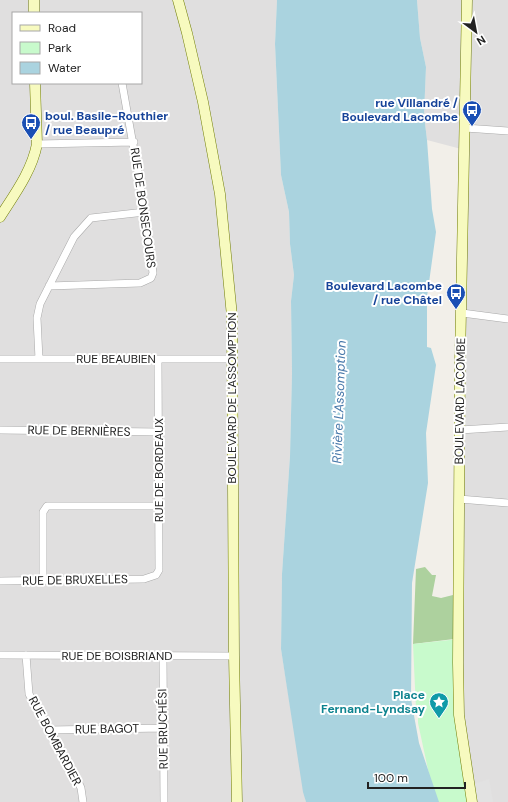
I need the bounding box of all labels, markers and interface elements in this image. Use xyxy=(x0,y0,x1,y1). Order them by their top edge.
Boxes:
legend xyxy=(12,12,142,84)
north arrow xyxy=(456,12,496,52)
text: Road xyxy=(48,20,76,36)
text: N xyxy=(474,32,488,49)
text: Park xyxy=(48,40,72,56)
text: Water xyxy=(48,60,82,76)
place label: rue Villandré / Boulevard Lacombe xyxy=(342,95,458,125)
bus stop icon: rue Villandré / Boulevard Lacombe xyxy=(461,99,483,127)
place label: boul. Basile-Routhier / rue Beaupré xyxy=(45,108,168,138)
bus stop icon: boul. Basile-Routhier / rue Beaupré xyxy=(20,112,42,140)
street label: RUE DE BONSECOURS xyxy=(127,147,159,269)
place label: Boulevard Lacombe / rue Châtel xyxy=(326,278,442,308)
bus stop icon: Boulevard Lacombe / rue Châtel xyxy=(445,282,467,310)
street label: BOULEVARD DE L'ASSOMPTION xyxy=(224,312,240,484)
street label: BOULEVARD LACOMBE xyxy=(451,337,469,464)
water label: Rivière L'Assomption xyxy=(328,340,350,464)
street label: RUE BEAUBIEN xyxy=(76,351,156,367)
street label: RUE DE BORDEAUX xyxy=(151,418,167,522)
street label: RUE DE BERNIÈRES xyxy=(27,422,131,440)
street label: RUE DE BRUXELLES xyxy=(22,571,128,589)
street label: RUE DE BOISBRIAND xyxy=(61,648,173,664)
place label: Place Fernand-Lyndsay xyxy=(321,687,426,717)
street label: RUE BRUCHÉSI xyxy=(154,689,172,769)
place icon: Place Fernand-Lyndsay xyxy=(428,691,450,719)
street label: RUE BOMBARDIER xyxy=(25,694,85,788)
street label: RUE BAGOT xyxy=(75,720,140,738)
scale bar xyxy=(368,764,465,790)
text: 100 m xyxy=(374,770,408,786)

